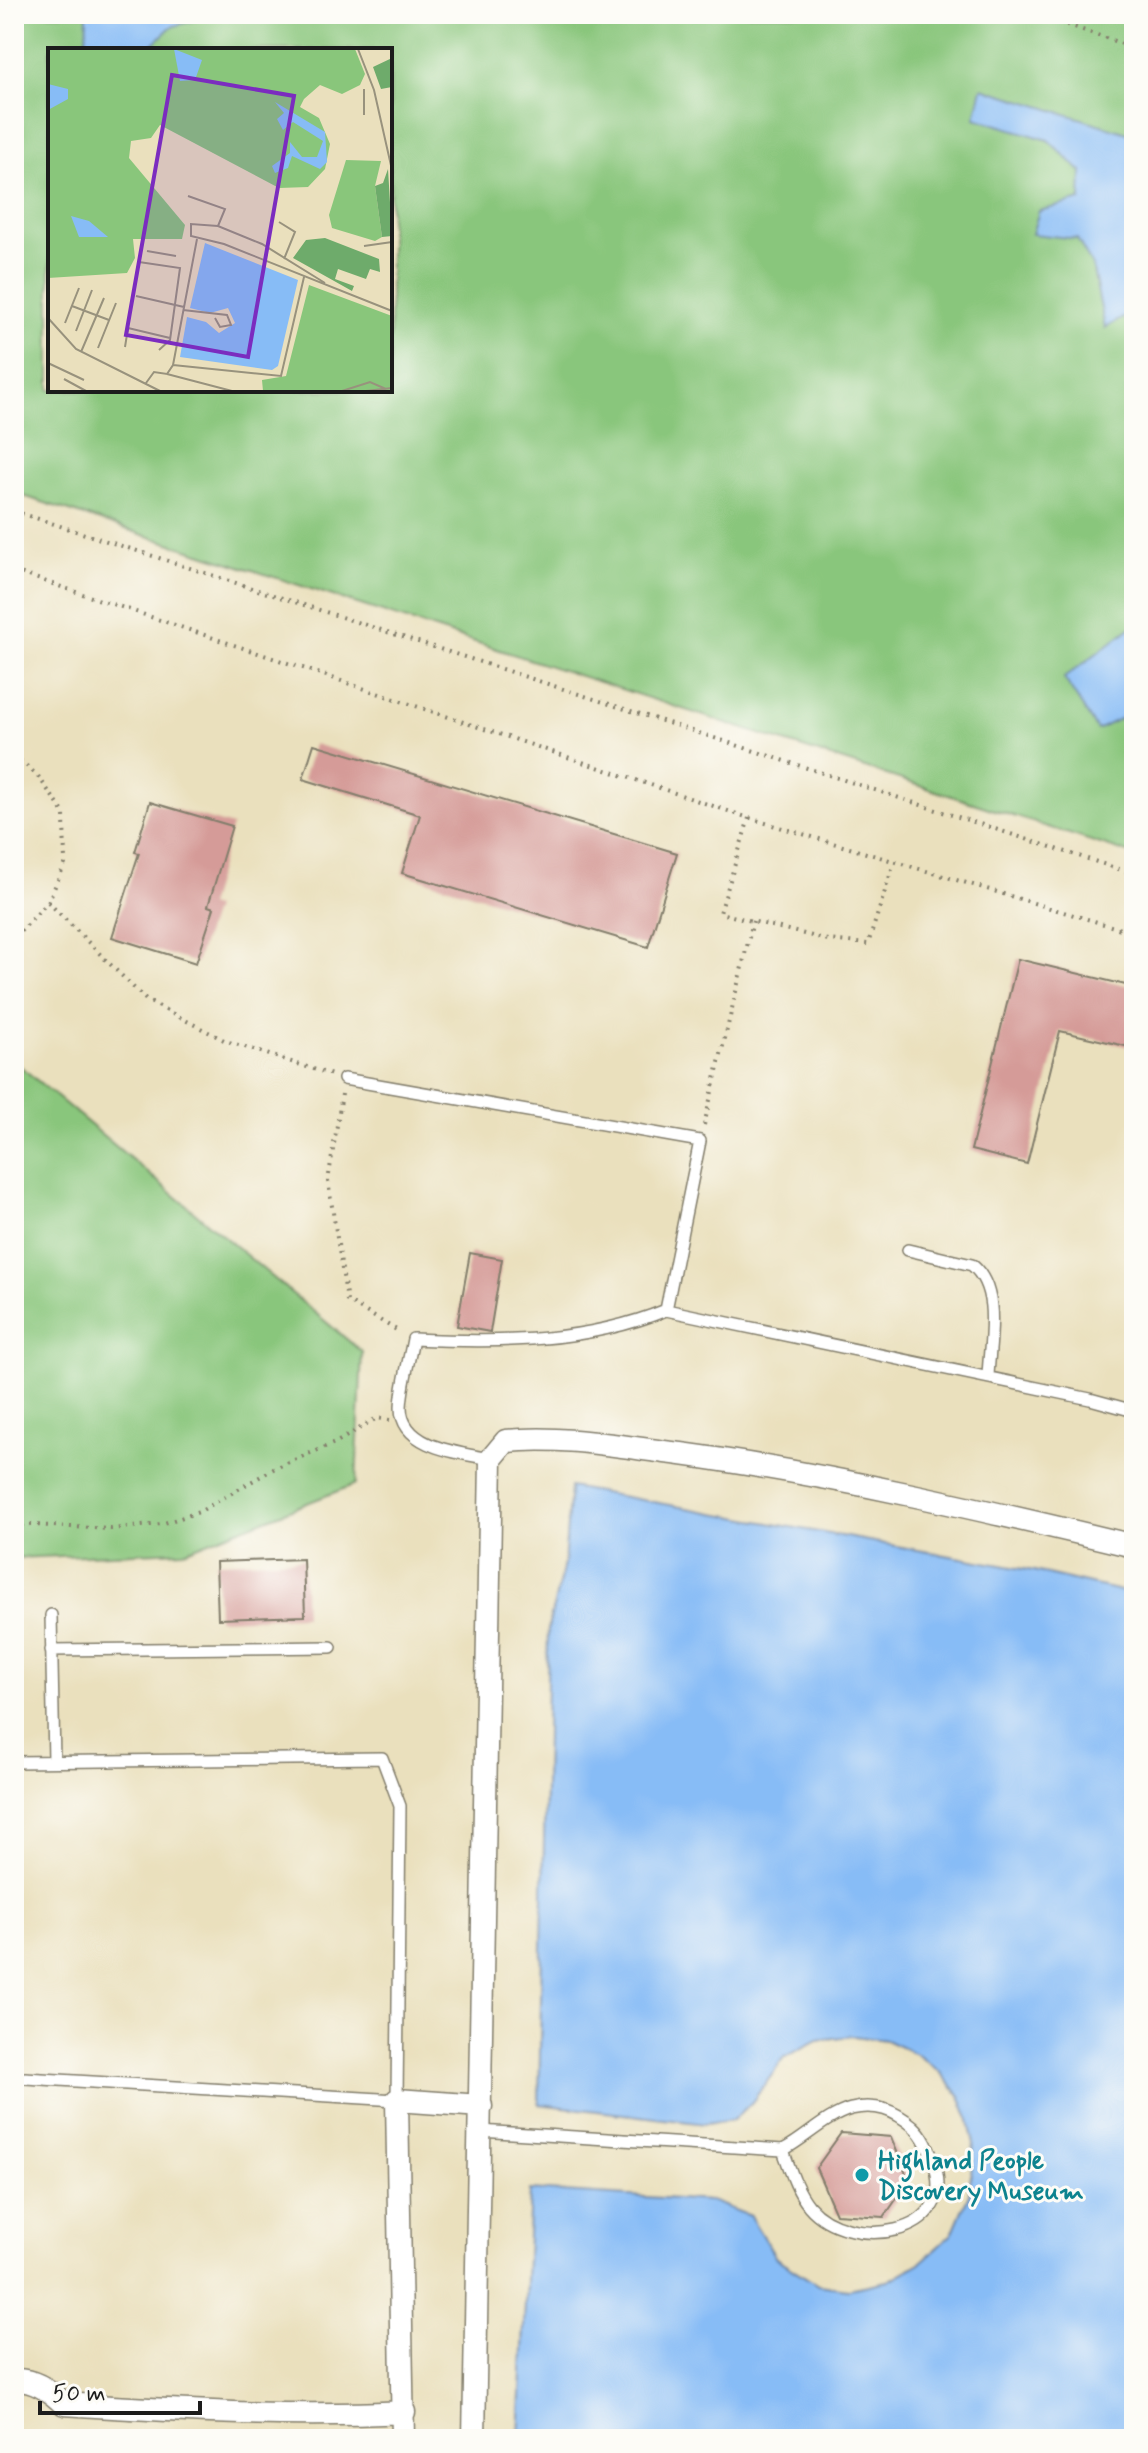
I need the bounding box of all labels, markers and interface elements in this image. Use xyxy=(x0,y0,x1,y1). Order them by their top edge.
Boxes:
inset map xyxy=(48,48,392,392)
place label: Highland People Discovery Museum xyxy=(878,2145,1084,2209)
marker: Highland People Discovery Museum xyxy=(853,2166,871,2184)
scale bar xyxy=(40,2365,200,2415)
text: 50 m xyxy=(52,2379,106,2410)

